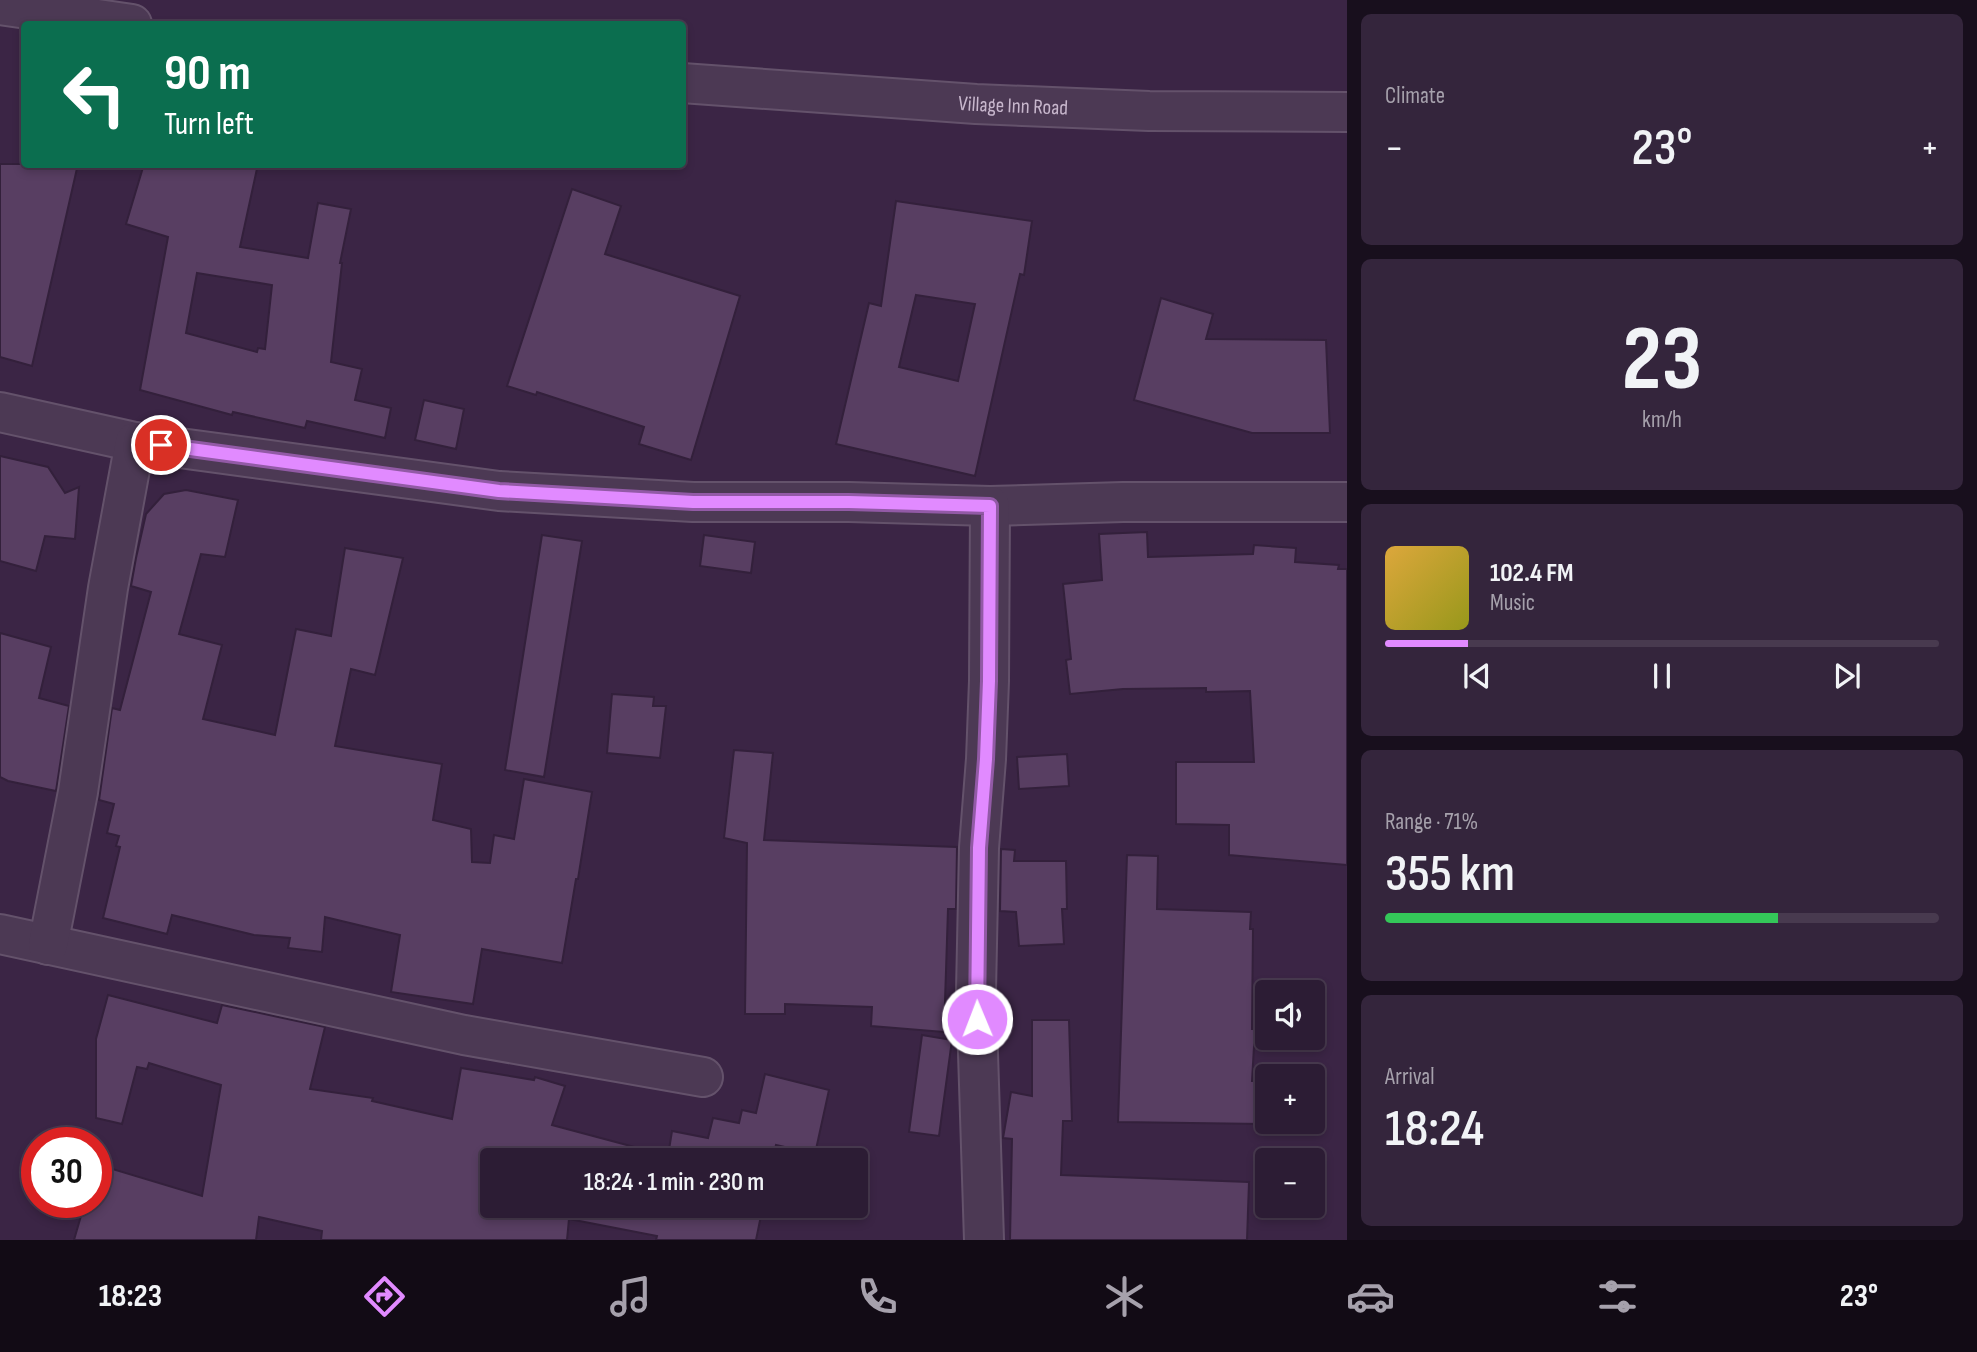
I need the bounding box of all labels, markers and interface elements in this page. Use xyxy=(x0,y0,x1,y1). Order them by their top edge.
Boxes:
text: 90 m xyxy=(164,45,251,104)
icon: left xyxy=(49,49,140,140)
text: Climate xyxy=(1385,82,1445,110)
street label: Village Inn Road xyxy=(957,91,1069,121)
text: Turn left xyxy=(164,105,254,144)
text: 23° xyxy=(1632,117,1692,180)
text: − xyxy=(1385,126,1404,171)
text: + xyxy=(1920,126,1939,171)
text: 23 xyxy=(1622,306,1702,415)
text: km/h xyxy=(1642,406,1682,434)
pin xyxy=(131,415,191,475)
icon: arrive xyxy=(142,426,180,464)
text: 102.4 FM xyxy=(1490,558,1573,589)
text: Music xyxy=(1490,589,1535,617)
icon: previous xyxy=(1458,657,1496,695)
icon: pause xyxy=(1643,657,1681,695)
icon: next xyxy=(1828,657,1866,695)
text: Range · 71% xyxy=(1385,808,1478,836)
text: 355 km xyxy=(1385,843,1515,906)
map controls xyxy=(1255,980,1325,1218)
button: sound xyxy=(1255,980,1325,1050)
position arrow xyxy=(940,982,1014,1056)
text: Arrival xyxy=(1385,1063,1434,1091)
button: + xyxy=(1255,1064,1325,1134)
text: 18:24 xyxy=(1385,1098,1484,1161)
speed limit sign: 30 xyxy=(21,1127,112,1218)
button: − xyxy=(1255,1148,1325,1218)
text: 18:24 · 1 min · 230 m xyxy=(584,1167,764,1198)
icon: directions xyxy=(360,1272,409,1321)
icon: music xyxy=(606,1272,655,1321)
icon: phone xyxy=(853,1272,902,1321)
icon: climate xyxy=(1100,1272,1149,1321)
icon: car xyxy=(1346,1272,1395,1321)
icon: filters xyxy=(1593,1272,1642,1321)
text: 18:23 xyxy=(99,1277,162,1316)
text: 23° xyxy=(1840,1277,1878,1316)

